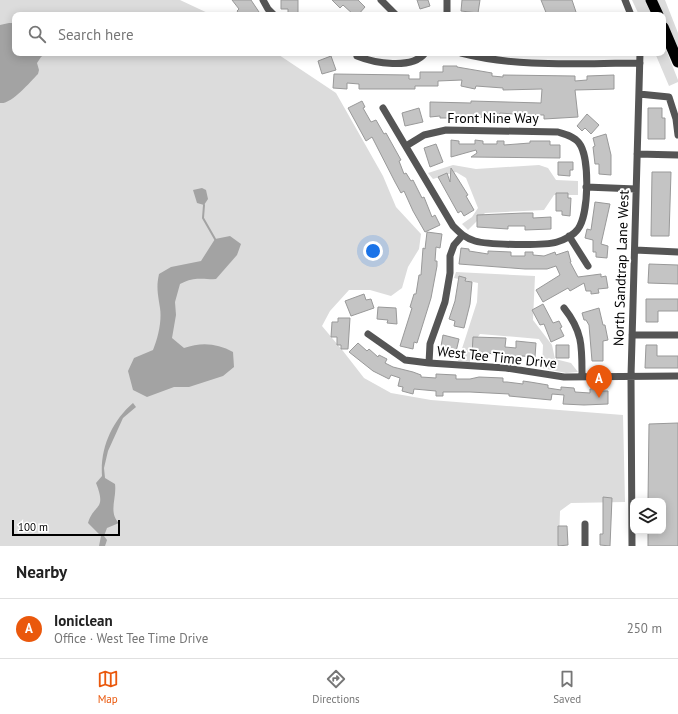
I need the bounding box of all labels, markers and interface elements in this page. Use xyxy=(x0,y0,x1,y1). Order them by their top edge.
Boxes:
search box xyxy=(12,12,666,56)
icon: search xyxy=(26,23,48,45)
text: Search here xyxy=(58,25,134,44)
street label: Front Nine Way xyxy=(447,109,539,127)
street label: North Sandtrap Lane West xyxy=(609,189,633,347)
your location xyxy=(363,241,383,261)
street label: West Tee Time Drive xyxy=(436,342,558,372)
pin: A xyxy=(586,365,612,398)
map controls xyxy=(630,498,666,534)
button: layers xyxy=(630,498,666,534)
scale bar xyxy=(12,518,120,537)
text: 100 m xyxy=(18,520,48,534)
text: Nearby xyxy=(16,561,67,583)
text: Ioniclean xyxy=(54,611,113,630)
text: A xyxy=(25,620,33,637)
text: 250 m xyxy=(627,620,662,637)
text: Office · West Tee Time Drive xyxy=(54,630,208,647)
tab: Map xyxy=(97,668,119,706)
tab: Directions xyxy=(312,668,360,706)
tab: Saved xyxy=(553,668,581,706)

